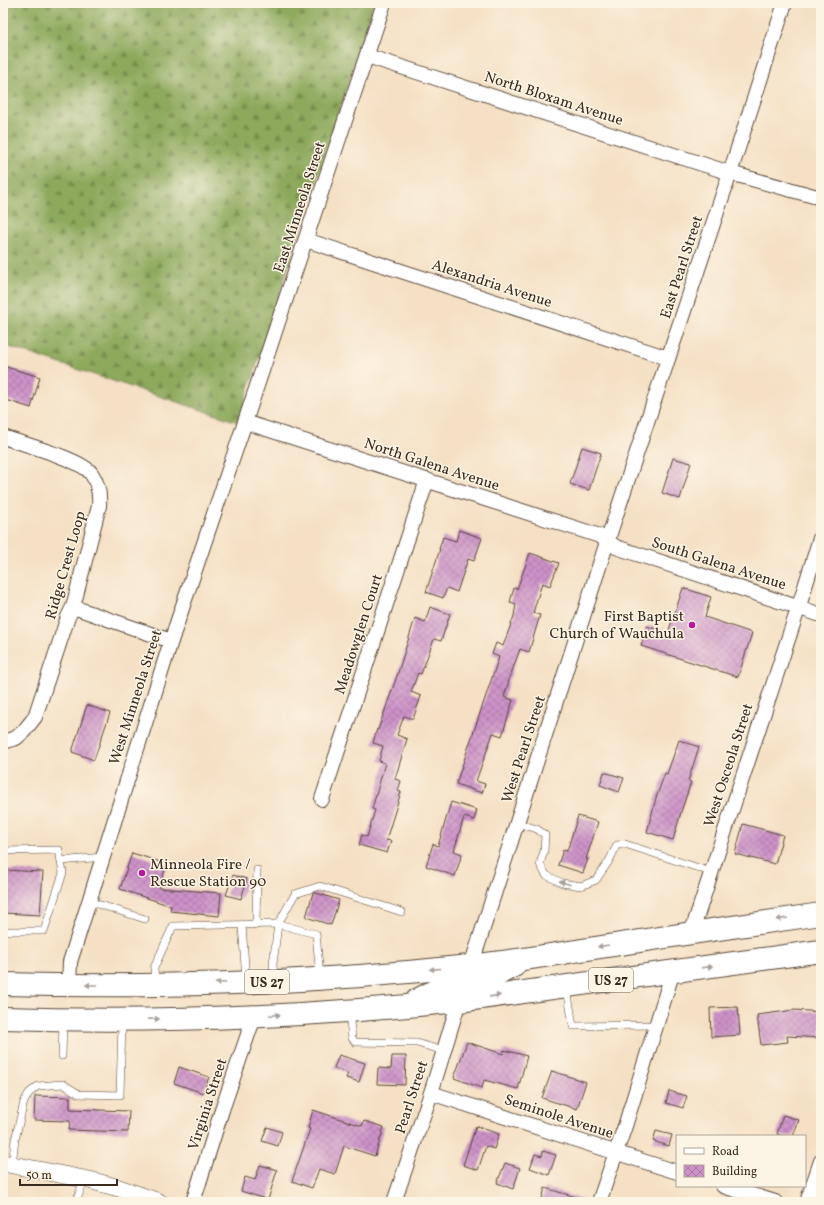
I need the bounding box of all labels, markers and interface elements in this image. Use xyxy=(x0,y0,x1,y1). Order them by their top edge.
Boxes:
street label: North Bloxam Avenue xyxy=(481,67,626,132)
street label: East Minneola Street xyxy=(269,139,332,276)
street label: East Pearl Street xyxy=(656,213,709,322)
street label: Alexandria Avenue xyxy=(429,255,554,314)
street label: North Galena Avenue xyxy=(361,434,502,497)
street label: Ridge Crest Loop xyxy=(41,509,92,622)
street label: South Galena Avenue xyxy=(649,533,789,596)
street label: Meadowglen Court xyxy=(330,572,389,697)
place label: First Baptist Church of Wauchula xyxy=(549,607,684,645)
marker: First Baptist Church of Wauchula xyxy=(687,620,697,630)
street label: West Minneola Street xyxy=(105,627,168,768)
street label: West Pearl Street xyxy=(497,693,552,806)
street label: West Osceola Street xyxy=(700,701,759,830)
place label: Minneola Fire / Rescue Station 90 xyxy=(150,855,266,893)
marker: Minneola Fire / Rescue Station 90 xyxy=(137,868,147,878)
one-way arrow xyxy=(559,880,571,886)
one-way arrow xyxy=(776,917,789,923)
one-way arrow xyxy=(597,944,609,950)
one-way arrow xyxy=(701,964,713,970)
one-way arrow xyxy=(429,966,441,973)
road number: US 27 xyxy=(589,968,633,992)
road number: US 27 xyxy=(245,970,289,994)
one-way arrow xyxy=(215,980,227,987)
one-way arrow xyxy=(84,982,97,988)
one-way arrow xyxy=(489,993,501,999)
one-way arrow xyxy=(269,1012,281,1019)
one-way arrow xyxy=(148,1016,161,1022)
street label: Virginia Street xyxy=(184,1056,233,1153)
street label: Pearl Street xyxy=(391,1058,434,1137)
street label: Seminole Avenue xyxy=(501,1090,616,1145)
legend xyxy=(676,1135,806,1187)
text: Road xyxy=(712,1144,739,1160)
scale bar xyxy=(20,1161,117,1187)
text: Building xyxy=(712,1164,757,1180)
text: 50 m xyxy=(26,1168,52,1184)

